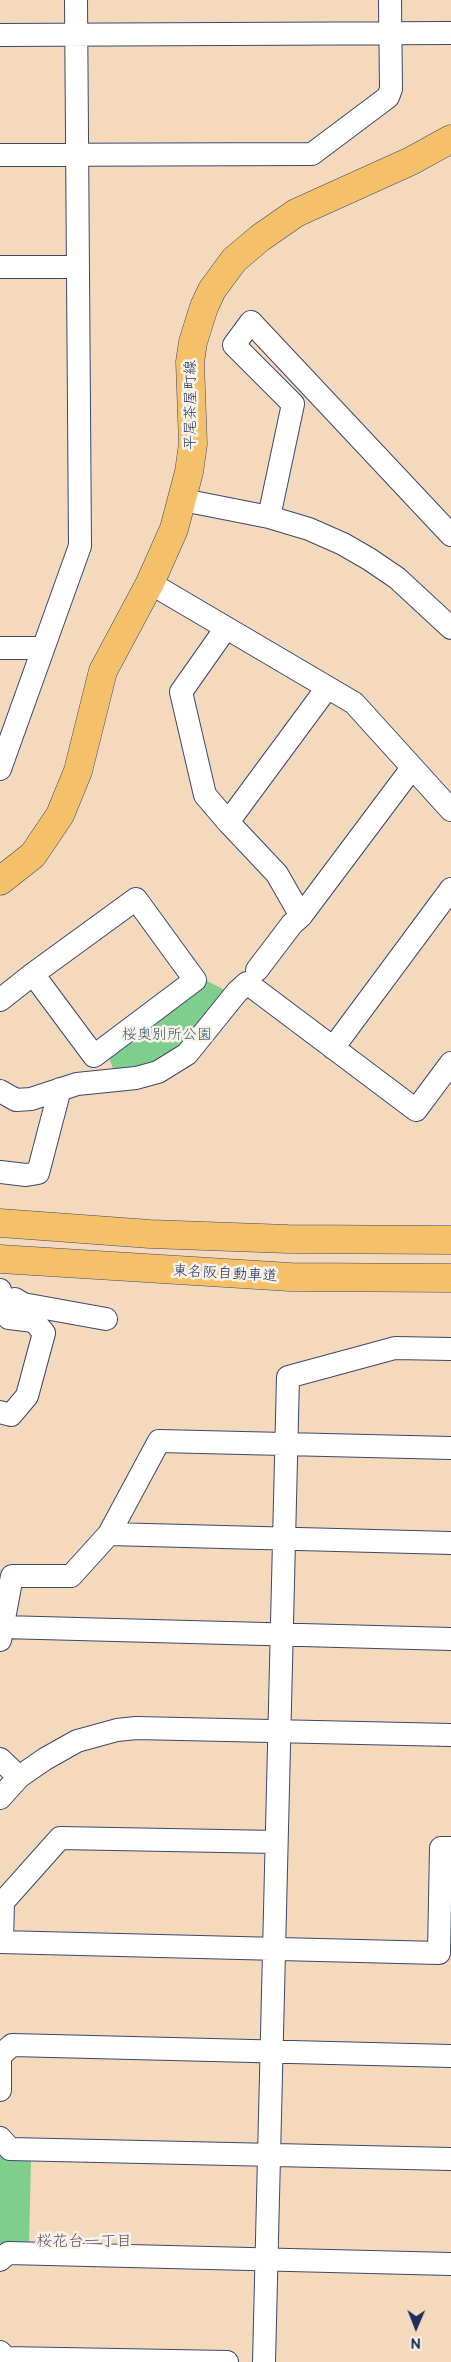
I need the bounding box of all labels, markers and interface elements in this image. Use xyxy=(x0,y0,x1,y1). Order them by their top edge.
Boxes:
street label: 平尾茶屋町線 xyxy=(182,360,200,450)
park label: 桜奥別所公園 xyxy=(122,1026,212,1044)
street label: 東名阪自動車道 xyxy=(172,1262,278,1286)
district label: 桜花台一丁目 xyxy=(36,2232,132,2252)
north arrow xyxy=(391,2302,441,2352)
text: N xyxy=(410,2334,421,2351)

